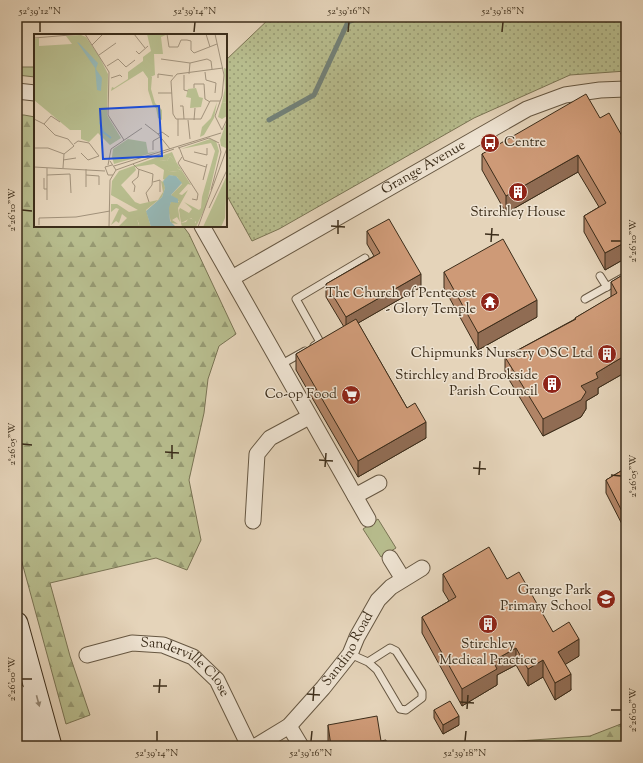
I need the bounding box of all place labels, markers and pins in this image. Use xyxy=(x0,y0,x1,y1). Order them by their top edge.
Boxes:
bus stop icon: Centre xyxy=(479,132,501,154)
place label: Centre xyxy=(504,133,546,153)
building icon: Stirchley House xyxy=(507,181,529,203)
place label: Stirchley House xyxy=(470,203,566,223)
place label: The Church of Pentecost - Glory Temple xyxy=(325,284,476,320)
temple icon: The Church of Pentecost - Glory Temple xyxy=(479,291,501,313)
building icon: Chipmunks Nursery OSC Ltd xyxy=(596,343,618,365)
place label: Chipmunks Nursery OSC Ltd xyxy=(411,344,593,364)
place label: Stirchley and Brookside Parish Council xyxy=(395,366,538,402)
building icon: Stirchley and Brookside Parish Council xyxy=(541,373,563,395)
supermarket icon: Co-op Food xyxy=(340,384,362,406)
place label: Co-op Food xyxy=(265,385,337,405)
place label: Grange Park Primary School xyxy=(500,581,592,617)
school or university icon: Grange Park Primary School xyxy=(595,588,617,610)
building icon: Stirchley Medical Practice xyxy=(477,613,499,635)
place label: Stirchley Medical Practice xyxy=(439,635,537,671)

